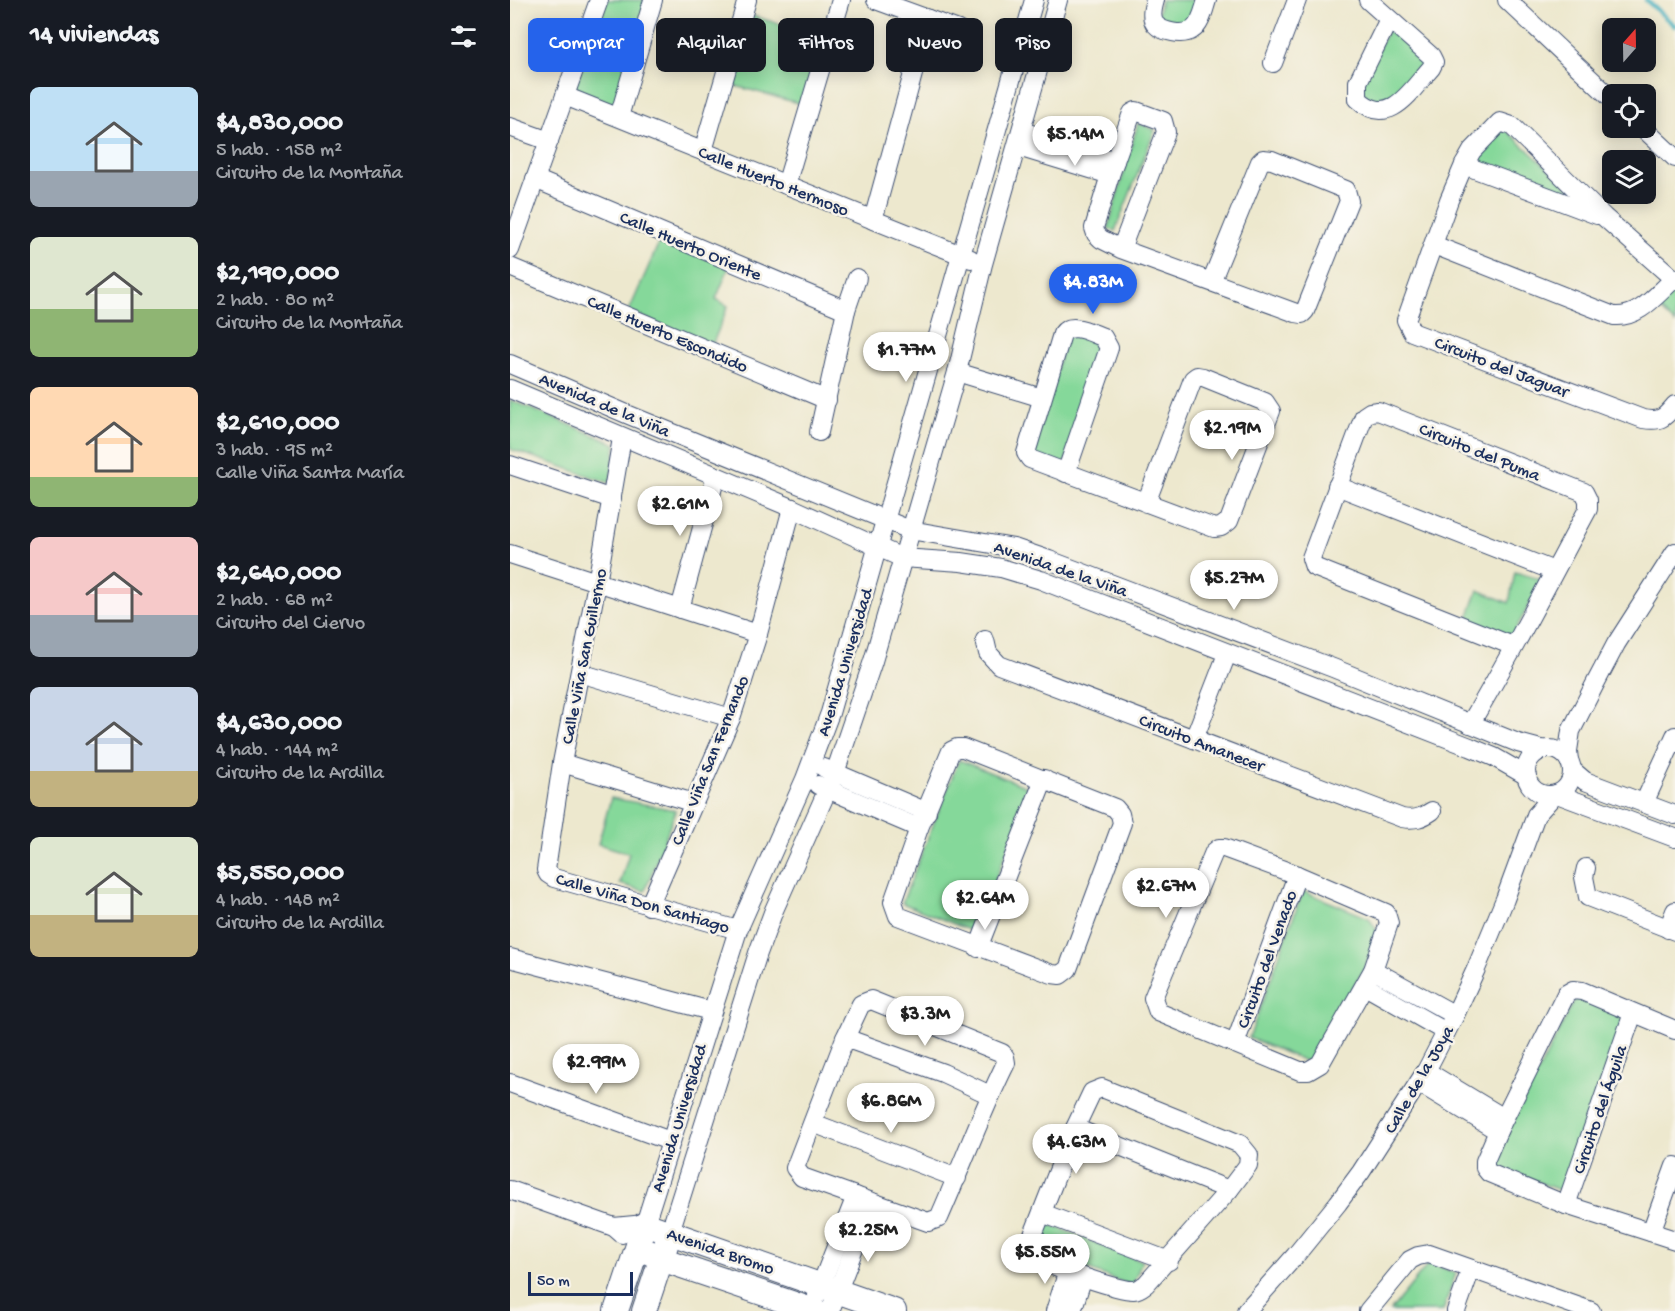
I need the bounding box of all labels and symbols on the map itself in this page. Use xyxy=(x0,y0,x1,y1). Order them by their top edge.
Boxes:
north arrow xyxy=(1602,18,1656,72)
pin: $5.14M xyxy=(1026,116,1124,167)
street label: Calle Huerto Hermoso xyxy=(695,143,851,222)
street label: Calle Huerto Oriente xyxy=(616,208,765,287)
pin: $4.83M xyxy=(1044,264,1142,315)
street label: Calle Huerto Escondido xyxy=(583,292,751,379)
pin: $1.77M xyxy=(857,332,955,383)
street label: Circuito del Jaguar xyxy=(1431,333,1573,404)
street label: Avenida de la Viña xyxy=(536,369,673,444)
pin: $2.19M xyxy=(1183,410,1281,461)
street label: Circuito del Puma xyxy=(1415,419,1544,488)
pin: $2.61M xyxy=(631,486,729,537)
street label: Avenida de la Viña xyxy=(991,538,1131,603)
pin: $5.27M xyxy=(1185,560,1283,611)
street label: Calle Viña San Guillermo xyxy=(558,567,613,746)
street label: Avenida Universidad xyxy=(814,585,879,739)
street label: Calle Viña San Fernando xyxy=(668,673,755,849)
street label: Circuito Amanecer xyxy=(1136,711,1268,778)
pin: $2.67M xyxy=(1117,868,1215,919)
street label: Calle Viña Don Santiago xyxy=(553,870,732,939)
pin: $2.64M xyxy=(936,880,1034,931)
street label: Circuito del Venado xyxy=(1234,888,1303,1032)
pin: $3.3M xyxy=(883,996,967,1047)
street label: Calle de la Joya xyxy=(1381,1022,1460,1138)
street label: Avenida Universidad xyxy=(648,1041,713,1195)
street label: Circuito del Águila xyxy=(1569,1041,1634,1177)
pin: $2.99M xyxy=(547,1044,645,1095)
pin: $6.86M xyxy=(842,1083,940,1134)
pin: $4.63M xyxy=(1027,1124,1125,1175)
pin: $2.25M xyxy=(819,1212,917,1263)
street label: Avenida Bromo xyxy=(664,1224,777,1281)
pin: $5.55M xyxy=(996,1234,1094,1285)
scale bar xyxy=(528,1269,633,1296)

